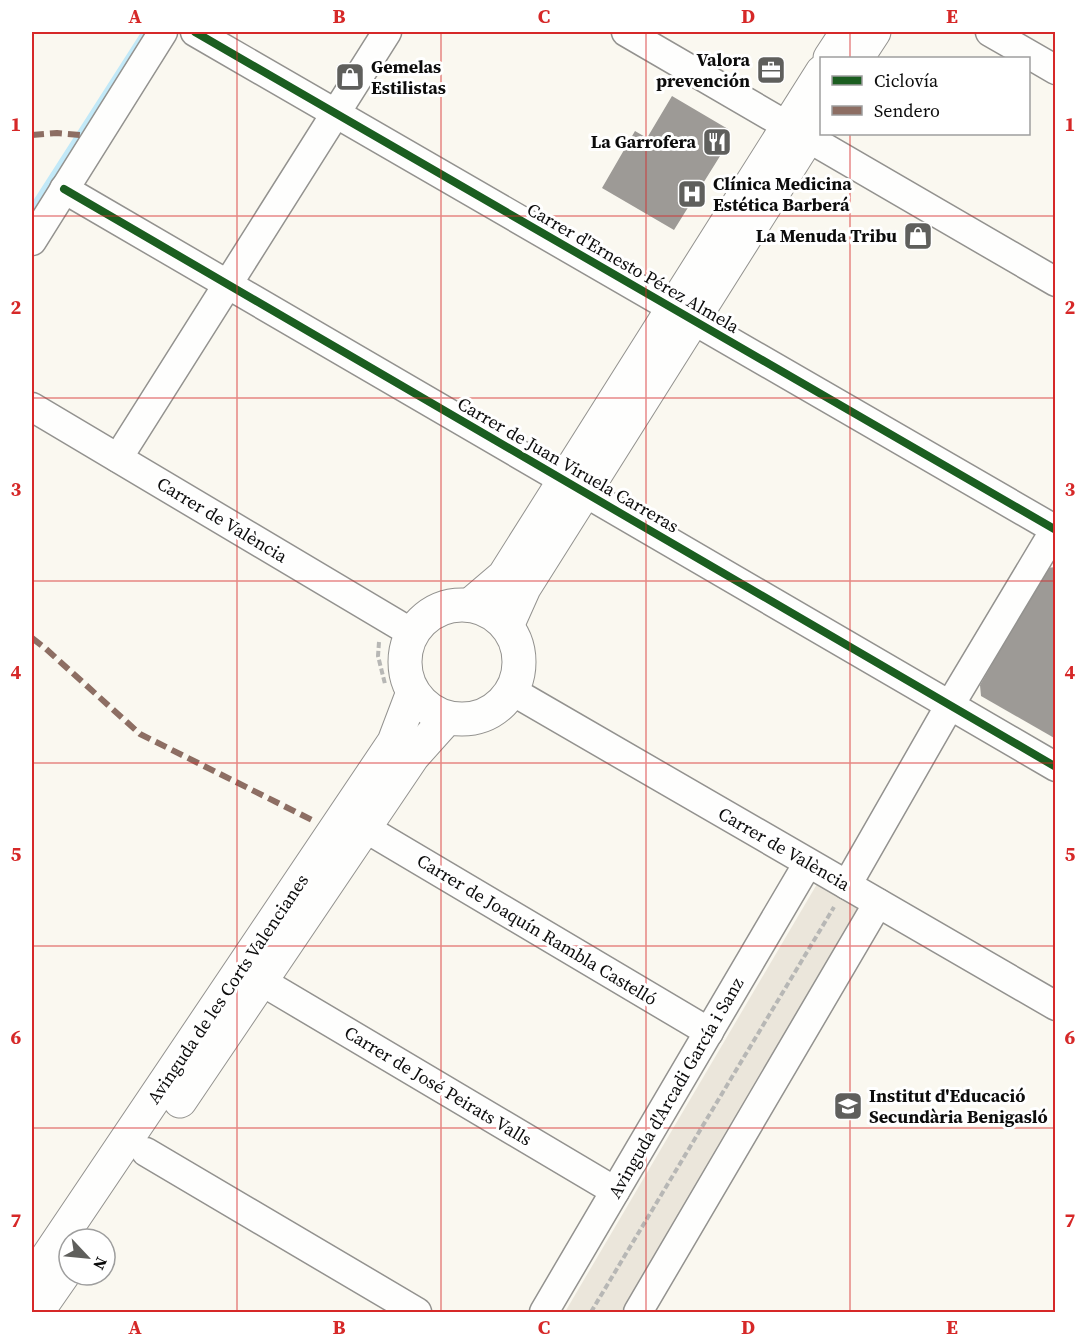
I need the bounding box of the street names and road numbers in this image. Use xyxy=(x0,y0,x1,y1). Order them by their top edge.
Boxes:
street label: Carrer d'Ernesto Pérez Almela xyxy=(523,196,745,339)
street label: Carrer de Juan Viruela Carreras xyxy=(453,391,684,538)
street label: Carrer de València xyxy=(152,471,293,569)
street label: Carrer de València xyxy=(714,801,855,897)
street label: Carrer de Joaquín Rambla Castelló xyxy=(413,848,662,1011)
street label: Avinguda de les Corts Valencianes xyxy=(141,869,314,1109)
street label: Avinguda d'Arcadi García i Sanz xyxy=(602,973,749,1203)
street label: Carrer de José Peirats Valls xyxy=(340,1020,537,1152)

